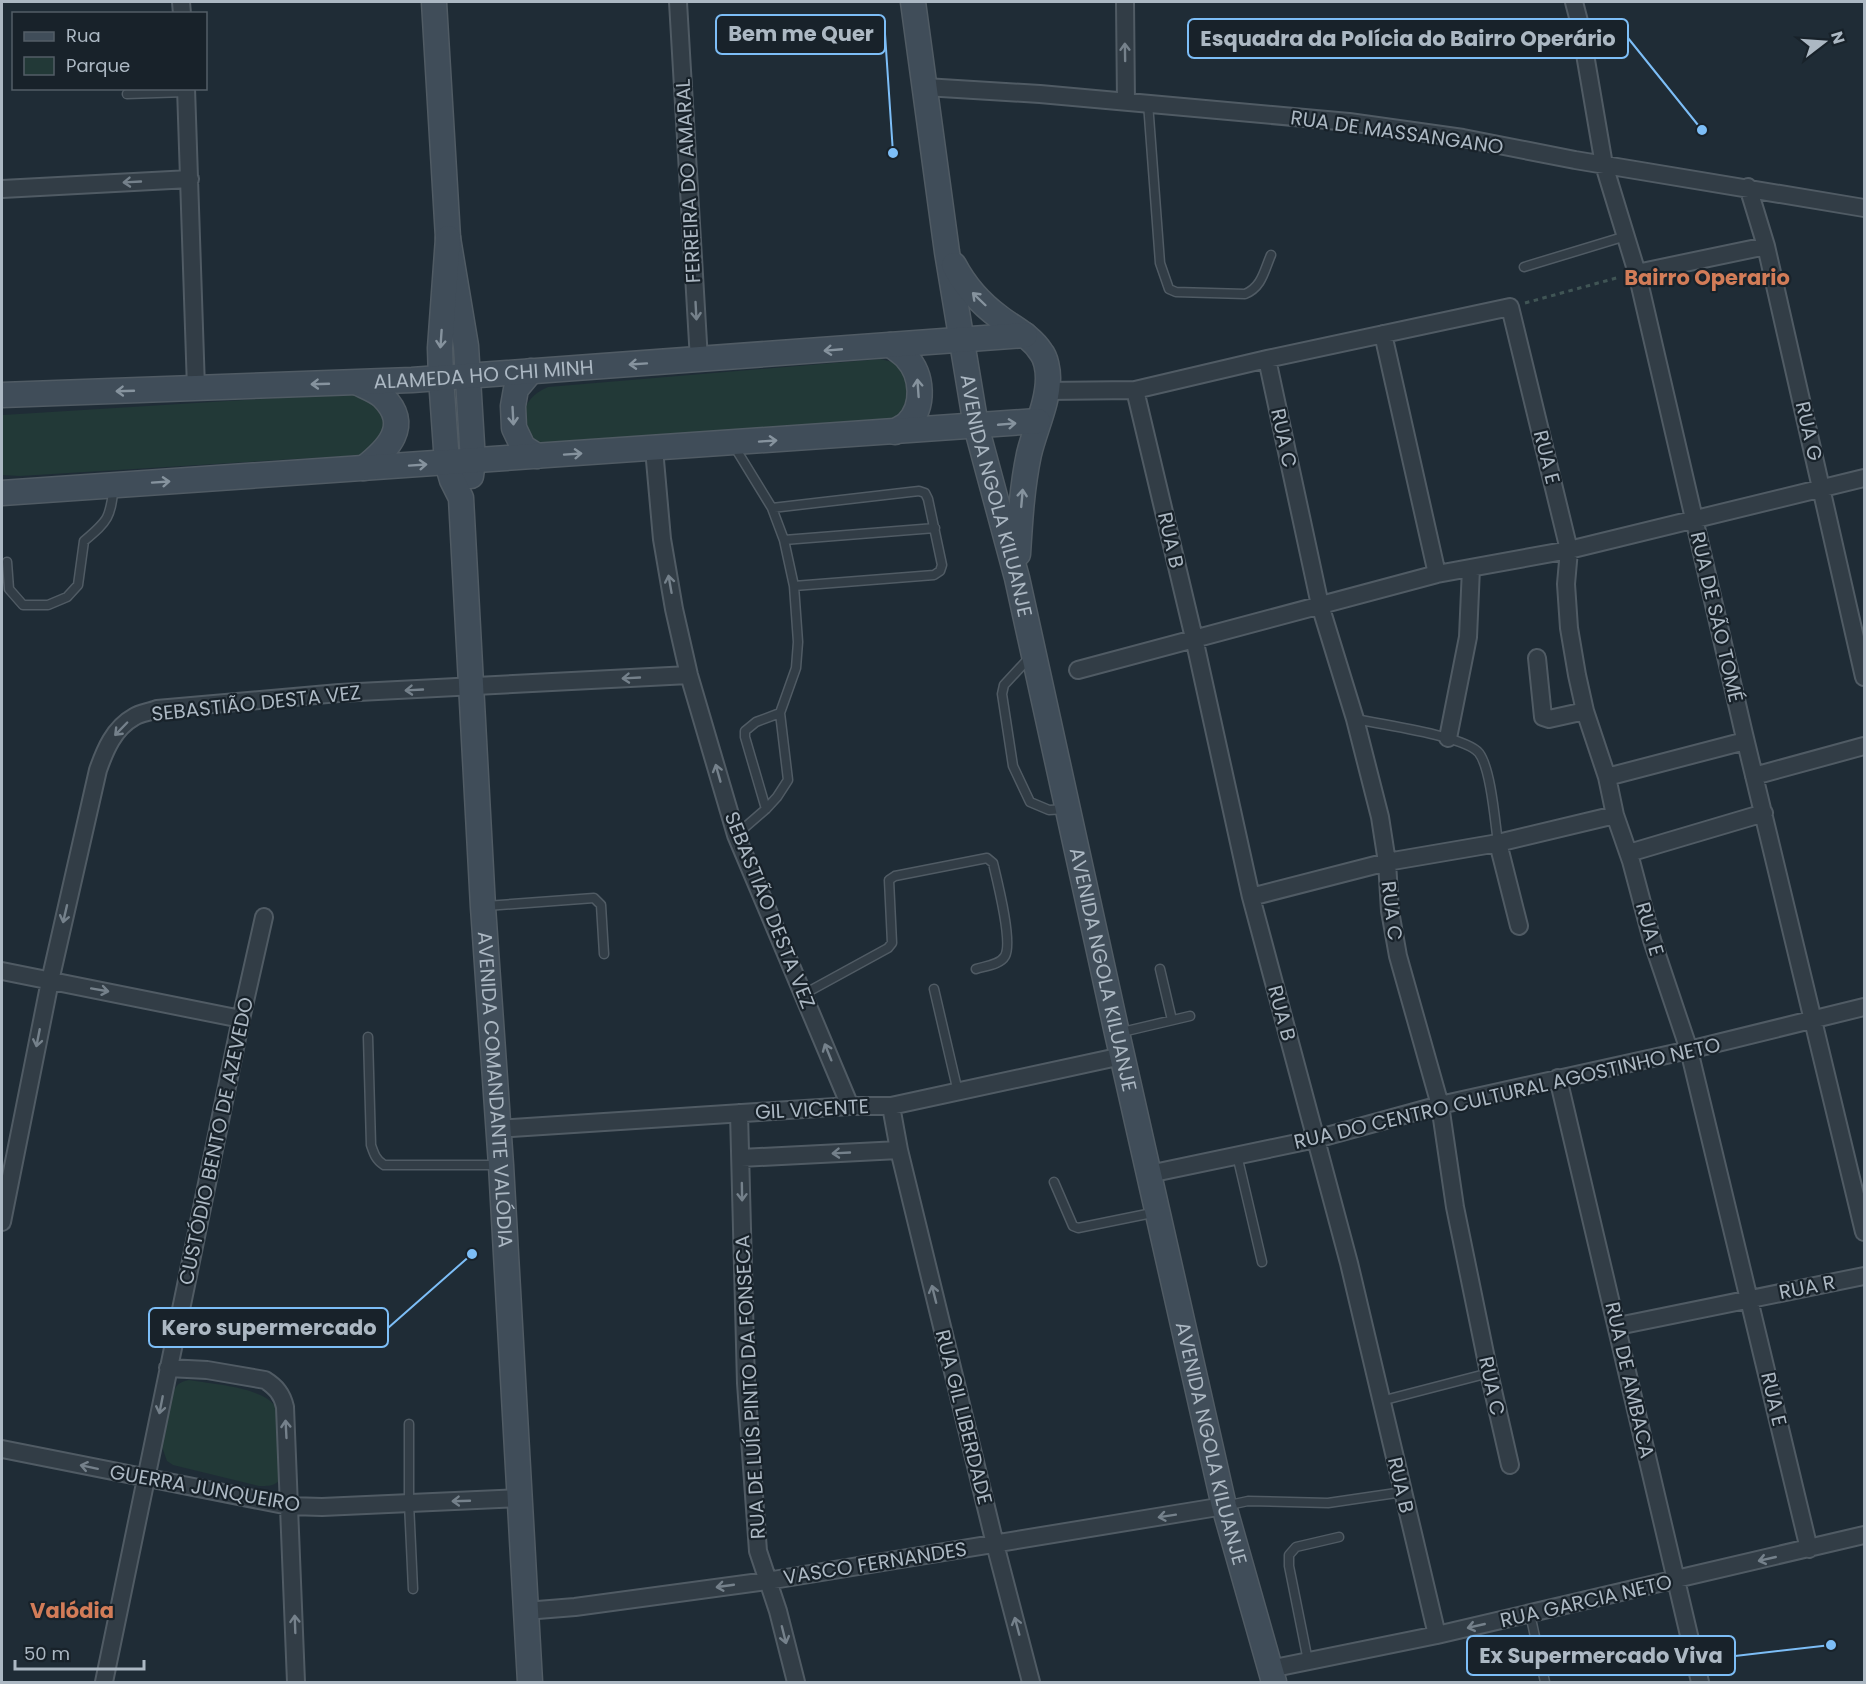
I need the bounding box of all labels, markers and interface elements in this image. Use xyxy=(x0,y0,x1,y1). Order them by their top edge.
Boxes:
legend xyxy=(12,12,207,90)
north arrow xyxy=(1794,12,1854,72)
callout: Bem me Quer xyxy=(716,15,885,54)
text: Bem me Quer xyxy=(728,19,874,48)
callout: Esquadra da Polícia do Bairro Operário xyxy=(1188,19,1628,58)
text: Rua xyxy=(66,23,101,48)
text: Esquadra da Polícia do Bairro Operário xyxy=(1200,24,1616,53)
text: N xyxy=(1825,29,1851,47)
one-way arrow xyxy=(1119,42,1131,62)
text: Parque xyxy=(66,53,130,78)
street label: FERREIRA DO AMARAL xyxy=(669,78,707,284)
street label: RUA DE MASSANGANO xyxy=(1289,103,1505,161)
one-way arrow xyxy=(122,176,142,187)
district label: Bairro Operario xyxy=(1624,263,1790,292)
one-way arrow xyxy=(972,292,987,307)
one-way arrow xyxy=(691,301,702,321)
one-way arrow xyxy=(435,328,446,348)
one-way arrow xyxy=(823,344,843,355)
street label: ALAMEDA HO CHI MINH xyxy=(373,353,595,395)
one-way arrow xyxy=(629,358,649,369)
street label: AVENIDA NGOLA KILUANJE xyxy=(954,372,1039,620)
one-way arrow xyxy=(311,378,331,389)
one-way arrow xyxy=(913,379,924,399)
one-way arrow xyxy=(116,385,136,396)
street label: RUA G xyxy=(1789,399,1829,463)
one-way arrow xyxy=(508,405,519,425)
street label: RUA C xyxy=(1264,406,1304,470)
one-way arrow xyxy=(997,418,1017,429)
street label: RUA E xyxy=(1527,427,1567,487)
one-way arrow xyxy=(757,435,777,446)
one-way arrow xyxy=(563,448,583,459)
one-way arrow xyxy=(407,459,427,470)
one-way arrow xyxy=(150,477,170,488)
one-way arrow xyxy=(1017,489,1028,509)
street label: RUA B xyxy=(1151,509,1191,571)
street label: RUA DE SÃO TOMÉ xyxy=(1684,529,1750,705)
one-way arrow xyxy=(664,575,675,594)
one-way arrow xyxy=(621,673,641,684)
street label: SEBASTIÃO DESTA VEZ xyxy=(150,678,362,728)
one-way arrow xyxy=(404,684,424,695)
one-way arrow xyxy=(113,722,128,737)
one-way arrow xyxy=(712,764,723,783)
street label: SEBASTIÃO DESTA VEZ xyxy=(718,807,822,1013)
street label: AVENIDA NGOLA KILUANJE xyxy=(1063,845,1144,1094)
street label: RUA C xyxy=(1374,880,1410,942)
street label: RUA E xyxy=(1629,899,1671,959)
one-way arrow xyxy=(59,904,70,923)
street label: AVENIDA COMANDANTE VALÓDIA xyxy=(471,930,520,1249)
street label: RUA B xyxy=(1261,982,1303,1044)
one-way arrow xyxy=(90,985,110,996)
street label: CUSTÓDIO BENTO DE AZEVEDO xyxy=(172,994,260,1288)
one-way arrow xyxy=(32,1028,43,1047)
street label: RUA DO CENTRO CULTURAL AGOSTINHO NETO xyxy=(1291,1030,1723,1156)
one-way arrow xyxy=(822,1043,833,1061)
street label: GIL VICENTE xyxy=(754,1092,870,1126)
one-way arrow xyxy=(832,1148,852,1159)
one-way arrow xyxy=(736,1182,747,1202)
street label: RUA DE LUÍS PINTO DA FONSECA xyxy=(728,1234,772,1540)
street label: RUA R xyxy=(1777,1268,1837,1306)
one-way arrow xyxy=(928,1285,940,1304)
street label: RUA DE AMBACA xyxy=(1598,1299,1662,1461)
callout: Kero supermercado xyxy=(149,1308,388,1347)
text: Kero supermercado xyxy=(161,1313,377,1342)
street label: AVENIDA NGOLA KILUANJE xyxy=(1169,1319,1254,1568)
street label: RUA GIL LIBERDADE xyxy=(929,1327,999,1507)
street label: RUA C xyxy=(1472,1354,1512,1418)
street label: RUA E xyxy=(1754,1369,1794,1429)
one-way arrow xyxy=(155,1395,166,1414)
one-way arrow xyxy=(281,1420,292,1440)
street label: RUA B xyxy=(1381,1454,1421,1516)
street label: GUERRA JUNQUEIRO xyxy=(108,1457,302,1519)
one-way arrow xyxy=(80,1461,100,1472)
one-way arrow xyxy=(451,1496,471,1507)
one-way arrow xyxy=(1157,1510,1177,1521)
street label: VASCO FERNANDES xyxy=(781,1535,969,1591)
one-way arrow xyxy=(1758,1554,1777,1566)
street label: RUA GARCIA NETO xyxy=(1497,1568,1675,1634)
one-way arrow xyxy=(716,1581,736,1592)
district label: Valódia xyxy=(30,1596,114,1625)
one-way arrow xyxy=(289,1615,301,1635)
one-way arrow xyxy=(1010,1617,1022,1636)
one-way arrow xyxy=(1467,1620,1486,1632)
one-way arrow xyxy=(779,1625,790,1644)
scale bar xyxy=(15,1633,144,1671)
callout: Ex Supermercado Viva xyxy=(1467,1636,1735,1675)
text: 50 m xyxy=(24,1641,70,1666)
text: Ex Supermercado Viva xyxy=(1479,1641,1723,1670)

